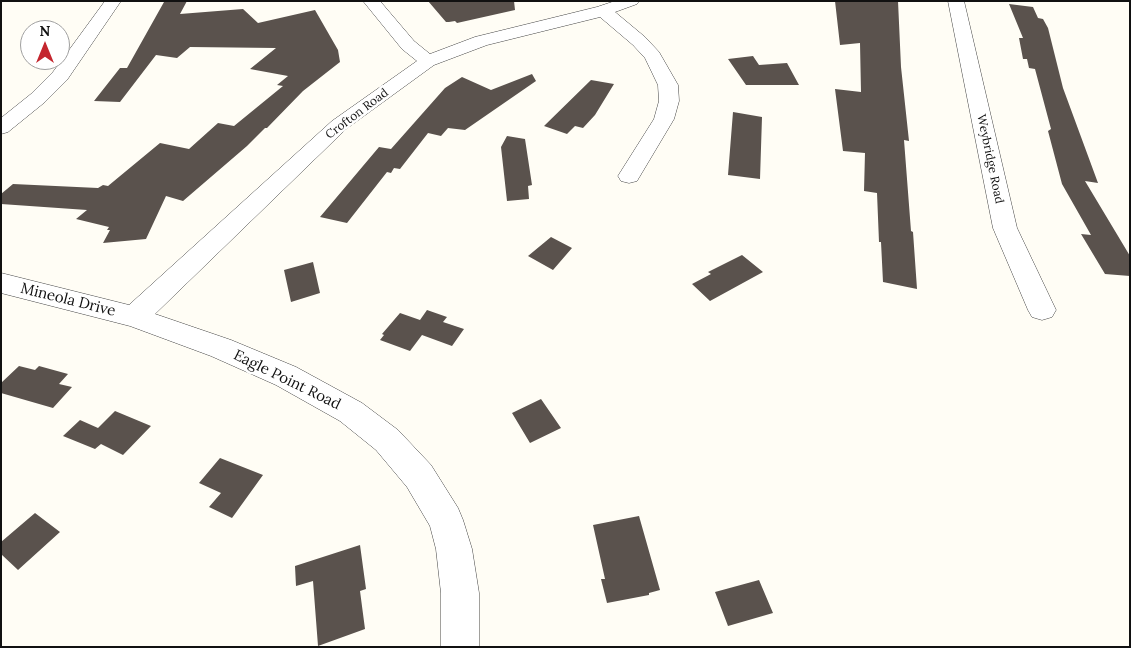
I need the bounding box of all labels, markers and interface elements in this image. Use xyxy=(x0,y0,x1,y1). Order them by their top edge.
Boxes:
north arrow xyxy=(20,20,70,70)
text: N xyxy=(40,22,50,40)
street label: Crofton Road xyxy=(323,86,391,142)
street label: Weybridge Road xyxy=(973,113,1007,205)
street label: Mineola Drive xyxy=(19,280,117,320)
street label: Eagle Point Road xyxy=(230,346,344,414)

